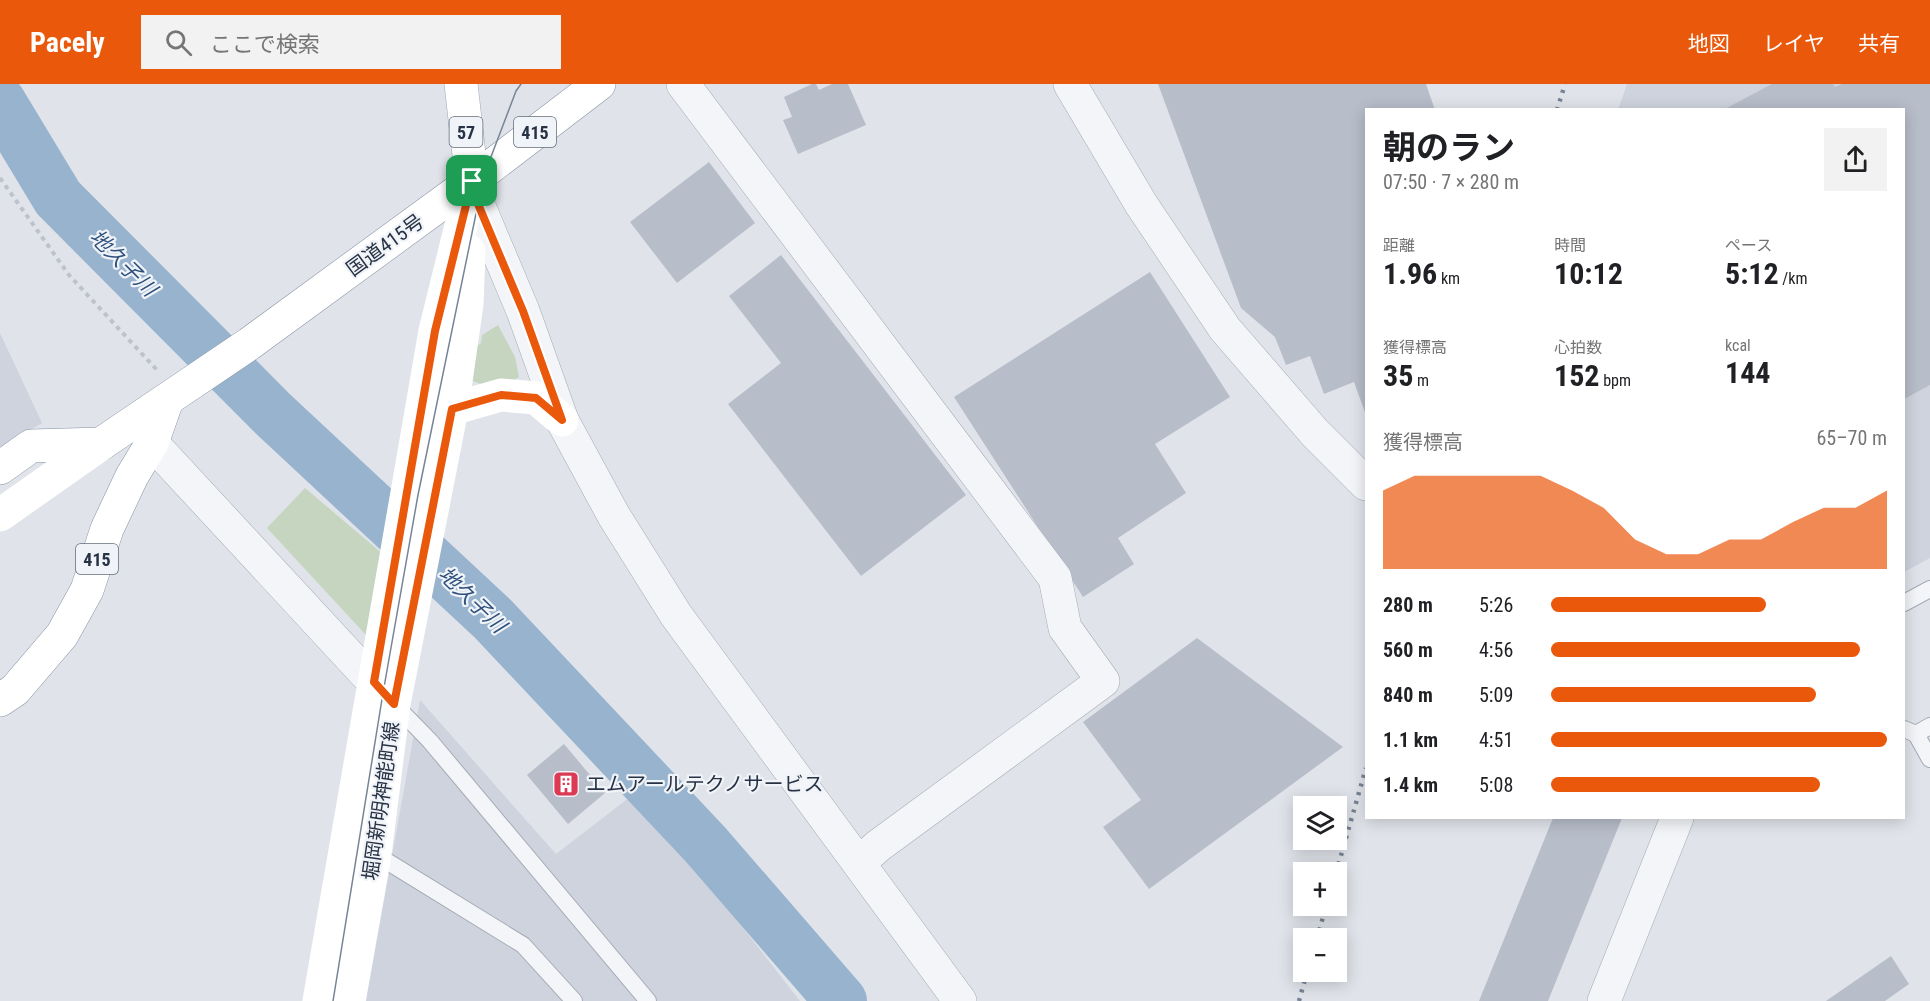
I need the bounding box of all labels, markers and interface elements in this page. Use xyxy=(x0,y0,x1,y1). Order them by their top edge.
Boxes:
search box xyxy=(141,15,561,69)
text: Pacely xyxy=(30,26,105,59)
icon: search xyxy=(162,26,195,59)
text: ここで検索 xyxy=(210,32,320,57)
text: 地図 xyxy=(1688,32,1730,56)
text: レイヤ xyxy=(1763,32,1825,56)
text: 共有 xyxy=(1858,32,1900,56)
road number: 57 xyxy=(450,117,482,147)
road number: 415 xyxy=(514,117,556,147)
text: 朝のラン xyxy=(1383,128,1515,167)
button: share xyxy=(1824,128,1887,191)
pin xyxy=(446,155,497,206)
icon: arrive xyxy=(455,164,488,197)
text: 07:50 · 7 × 280 m xyxy=(1383,170,1519,194)
street label: 国道415号 xyxy=(342,209,428,281)
water label: 地久子川 xyxy=(85,225,163,303)
text: 距離 xyxy=(1383,236,1415,255)
text: 時間 xyxy=(1554,236,1586,255)
text: ペース xyxy=(1725,236,1772,255)
text: 1.96 xyxy=(1383,256,1437,291)
text: 10:12 xyxy=(1554,256,1623,291)
text: 5:12 xyxy=(1725,256,1779,291)
text: km xyxy=(1437,269,1460,288)
text: /km xyxy=(1779,269,1808,288)
text: kcal xyxy=(1725,336,1751,355)
text: 獲得標高 xyxy=(1383,338,1447,357)
text: 心拍数 xyxy=(1554,338,1602,357)
text: 144 xyxy=(1725,355,1770,390)
text: 35 xyxy=(1383,358,1413,393)
text: 152 xyxy=(1554,358,1599,393)
text: m xyxy=(1413,371,1429,390)
text: bpm xyxy=(1599,371,1631,390)
text: 65–70 m xyxy=(1816,426,1887,450)
text: 獲得標高 xyxy=(1383,430,1463,454)
road number: 415 xyxy=(76,544,118,574)
water label: 地久子川 xyxy=(433,562,512,639)
text: 280 m xyxy=(1383,593,1433,617)
text: 5:26 xyxy=(1479,593,1513,617)
text: 560 m xyxy=(1383,638,1433,662)
text: 4:56 xyxy=(1479,638,1513,662)
text: 840 m xyxy=(1383,683,1433,707)
text: 5:09 xyxy=(1479,683,1513,707)
street label: 堀岡新明神能町線 xyxy=(358,720,404,882)
text: 1.1 km xyxy=(1383,728,1438,752)
text: 4:51 xyxy=(1479,728,1513,752)
building icon: エムアールテクノサービス xyxy=(551,769,581,799)
place label: エムアールテクノサービス xyxy=(586,772,824,796)
text: 1.4 km xyxy=(1383,773,1438,797)
text: 5:08 xyxy=(1479,773,1513,797)
map controls xyxy=(1293,796,1347,982)
button: layers xyxy=(1293,796,1347,850)
button: + xyxy=(1293,862,1347,916)
button: − xyxy=(1293,928,1347,982)

